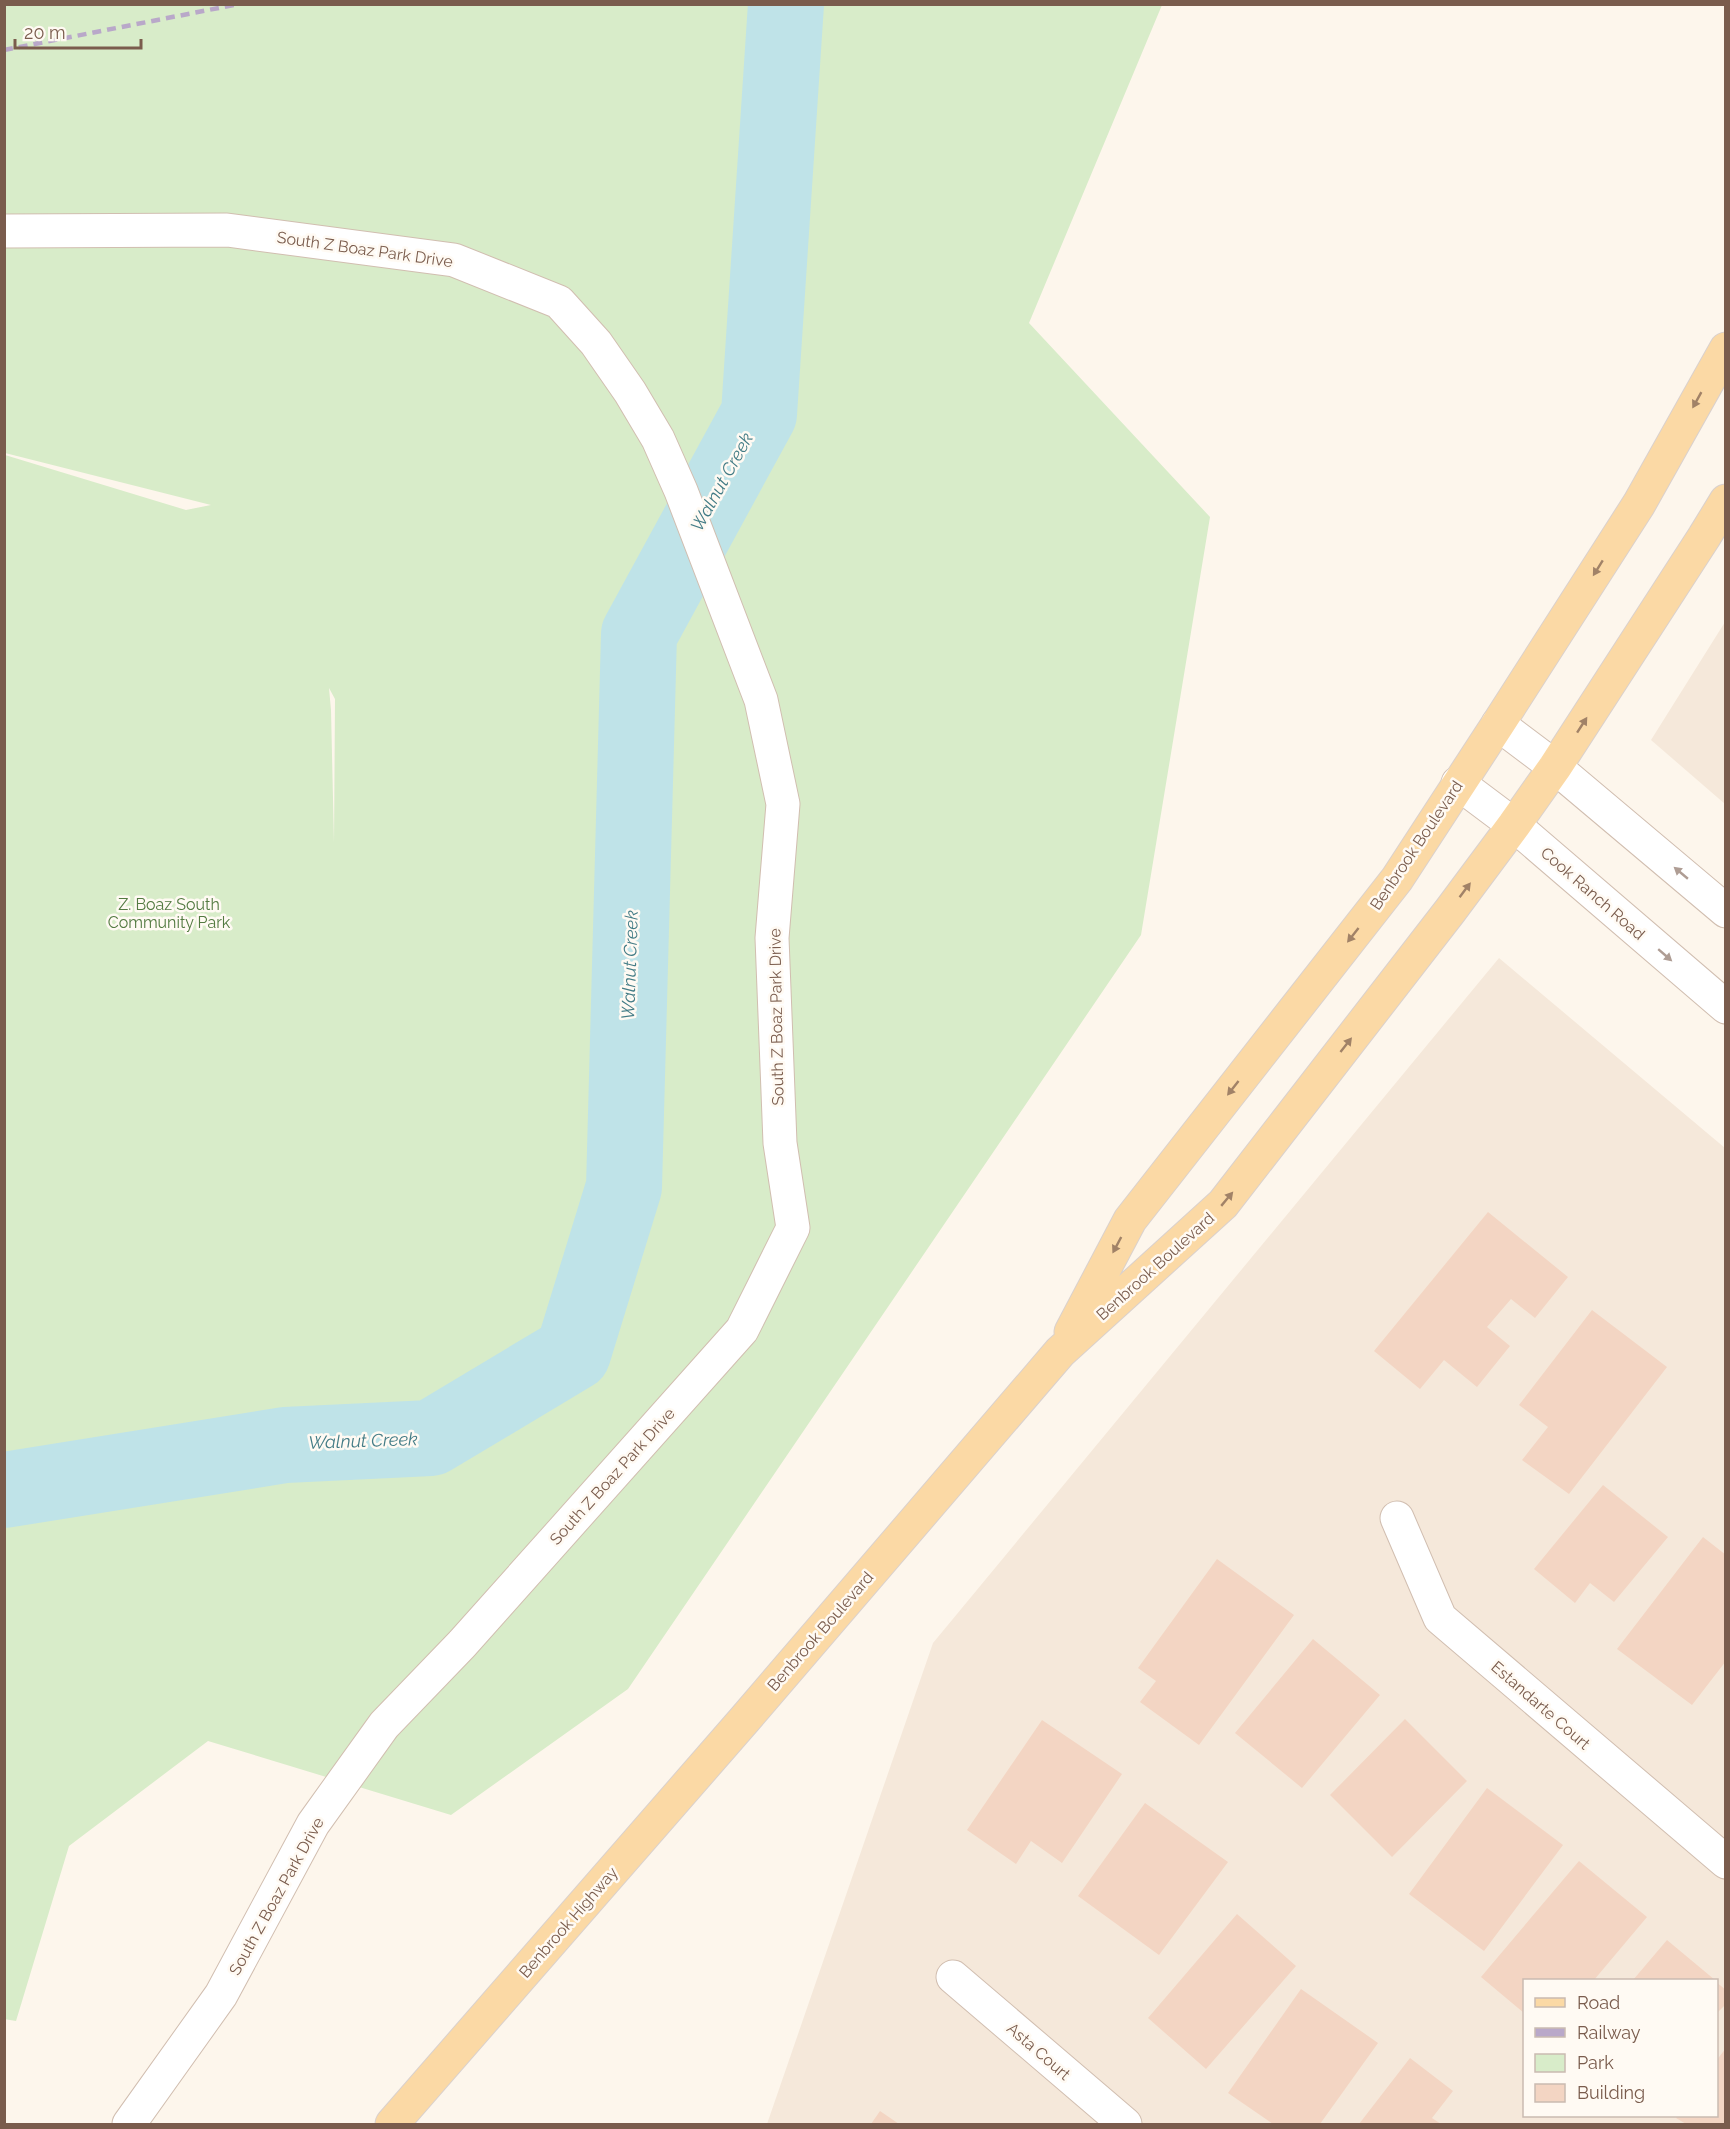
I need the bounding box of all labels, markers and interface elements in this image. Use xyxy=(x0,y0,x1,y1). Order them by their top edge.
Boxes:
scale bar xyxy=(15,12,141,50)
text: 20 m xyxy=(24,22,66,43)
street label: South Z Boaz Park Drive xyxy=(276,228,454,271)
one-way arrow xyxy=(1692,392,1702,409)
water label: Walnut Creek xyxy=(686,428,757,535)
one-way arrow xyxy=(1592,560,1603,576)
one-way arrow xyxy=(1577,716,1588,733)
street label: Benbrook Boulevard xyxy=(1366,777,1467,914)
street label: Cook Ranch Road xyxy=(1537,843,1649,944)
one-way arrow xyxy=(1674,867,1689,880)
one-way arrow xyxy=(1459,883,1471,898)
park label: Z. Boaz South Community Park xyxy=(108,895,231,932)
water label: Walnut Creek xyxy=(617,910,642,1020)
one-way arrow xyxy=(1348,927,1360,942)
street label: South Z Boaz Park Drive xyxy=(765,928,788,1106)
one-way arrow xyxy=(1657,948,1673,961)
one-way arrow xyxy=(1340,1037,1352,1052)
one-way arrow xyxy=(1228,1081,1240,1096)
one-way arrow xyxy=(1220,1191,1233,1207)
street label: Benbrook Boulevard xyxy=(1093,1208,1218,1324)
one-way arrow xyxy=(1112,1237,1122,1254)
street label: South Z Boaz Park Drive xyxy=(546,1404,679,1549)
water label: Walnut Creek xyxy=(308,1428,418,1453)
street label: Benbrook Boulevard xyxy=(763,1568,877,1695)
street label: Estandarte Court xyxy=(1487,1657,1594,1754)
street label: South Z Boaz Park Drive xyxy=(225,1814,328,1978)
street label: Benbrook Highway xyxy=(515,1863,622,1982)
legend xyxy=(1523,1979,1718,2117)
text: Road xyxy=(1577,1992,1620,2013)
street label: Asta Court xyxy=(1003,2019,1075,2084)
text: Railway xyxy=(1577,2022,1641,2043)
text: Park xyxy=(1577,2052,1614,2073)
text: Building xyxy=(1577,2082,1645,2103)

